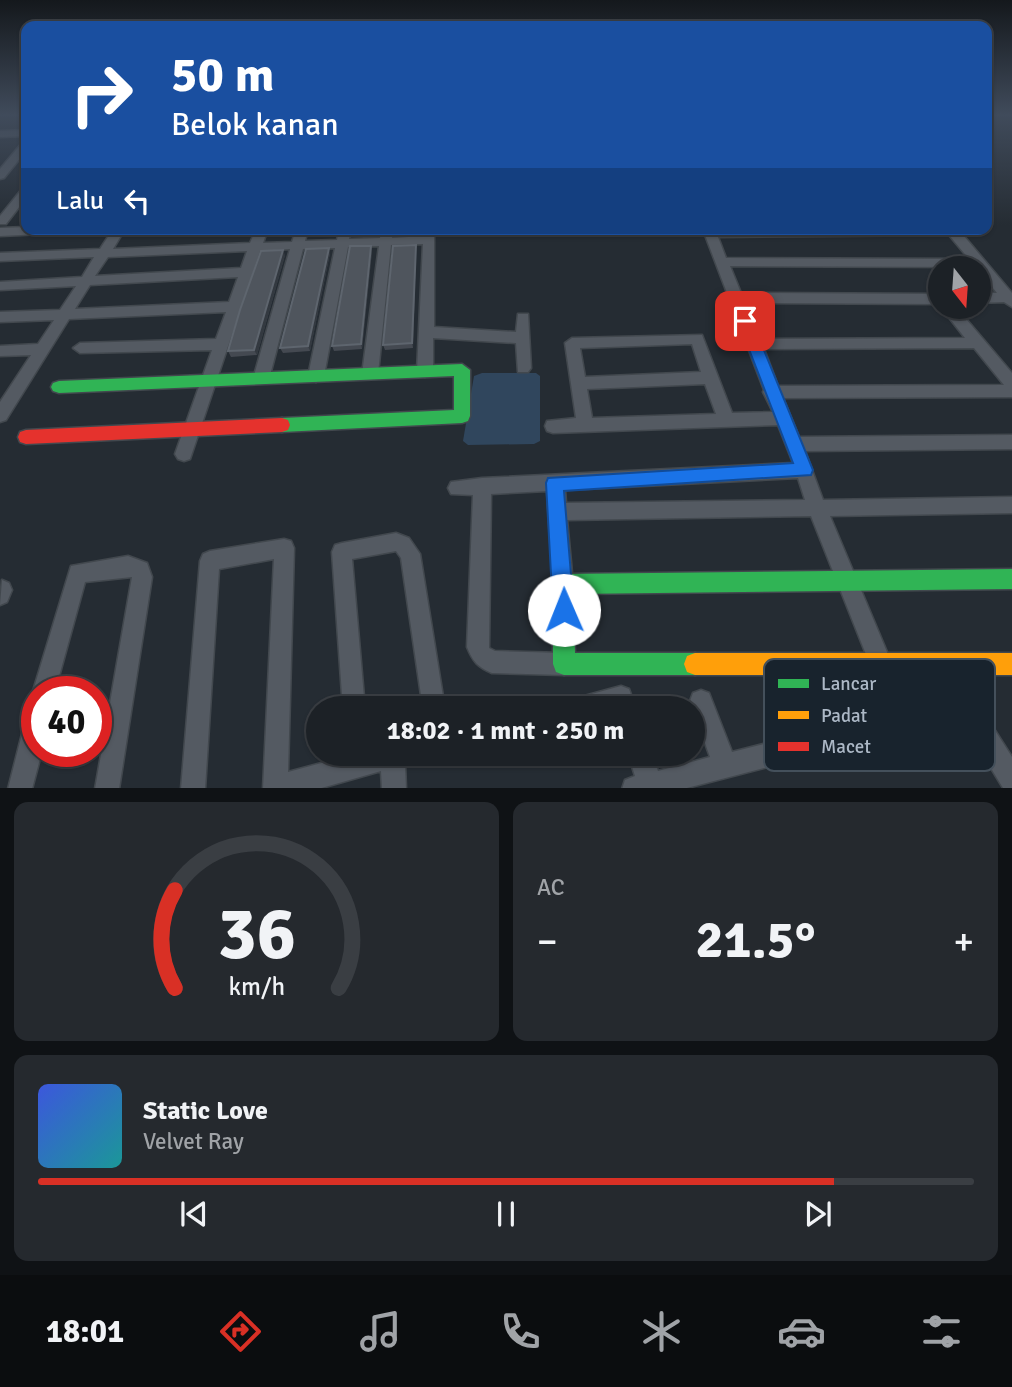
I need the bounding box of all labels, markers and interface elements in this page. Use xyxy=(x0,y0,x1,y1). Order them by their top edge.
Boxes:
text: 50 m xyxy=(171,45,274,105)
icon: right xyxy=(56,49,147,140)
text: Belok kanan xyxy=(171,105,339,144)
icon: left xyxy=(118,182,156,220)
text: Lalu xyxy=(56,185,104,217)
north arrow xyxy=(928,256,990,318)
map controls xyxy=(928,256,991,319)
pin xyxy=(715,291,775,351)
icon: arrive xyxy=(726,302,764,340)
position arrow xyxy=(527,573,601,647)
legend xyxy=(764,659,995,771)
text: Lancar xyxy=(821,672,876,696)
speed limit sign: 40 xyxy=(21,676,112,767)
text: Padat xyxy=(821,704,867,728)
text: 18:02 · 1 mnt · 250 m xyxy=(387,715,624,747)
text: Macet xyxy=(821,735,871,759)
text: AC xyxy=(537,873,565,902)
text: 36 xyxy=(217,890,296,979)
text: 21.5° xyxy=(696,908,815,972)
text: − xyxy=(537,918,558,965)
text: + xyxy=(953,918,974,965)
text: km/h xyxy=(228,970,285,1001)
text: Static Love xyxy=(143,1095,268,1127)
text: Velvet Ray xyxy=(143,1127,244,1156)
icon: previous xyxy=(175,1195,213,1233)
icon: pause xyxy=(487,1195,525,1233)
icon: next xyxy=(799,1195,837,1233)
icon: directions xyxy=(216,1307,265,1356)
icon: music xyxy=(356,1307,405,1356)
icon: phone xyxy=(496,1307,545,1356)
icon: climate xyxy=(637,1307,686,1356)
icon: car xyxy=(777,1307,826,1356)
icon: filters xyxy=(917,1307,966,1356)
text: 18:01 xyxy=(46,1312,124,1351)

